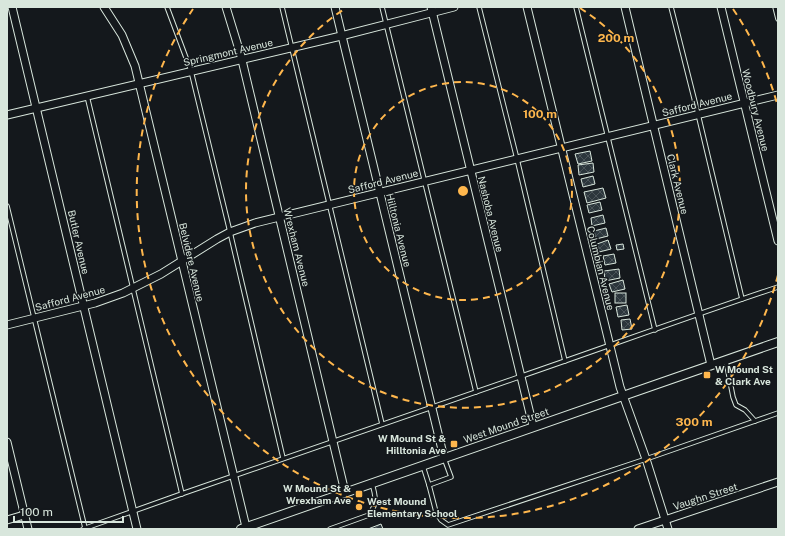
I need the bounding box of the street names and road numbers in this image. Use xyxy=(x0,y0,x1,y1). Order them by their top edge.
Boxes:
street label: Springmont Avenue xyxy=(182,36,274,68)
street label: Woodbury Avenue xyxy=(740,68,772,153)
street label: Safford Avenue xyxy=(661,89,734,119)
street label: Clark Avenue xyxy=(665,153,691,216)
street label: Safford Avenue xyxy=(347,166,420,196)
street label: Nashoba Avenue xyxy=(476,175,506,253)
street label: Hilltonia Avenue xyxy=(384,192,414,268)
street label: Wrexham Avenue xyxy=(281,206,313,288)
street label: Butler Avenue xyxy=(66,209,92,276)
street label: Belvidere Avenue xyxy=(177,221,207,303)
street label: Columbian Avenue xyxy=(585,225,617,312)
street label: Safford Avenue xyxy=(34,283,107,313)
street label: West Mound Street xyxy=(462,405,550,445)
street label: Vaughn Street xyxy=(671,480,739,512)

